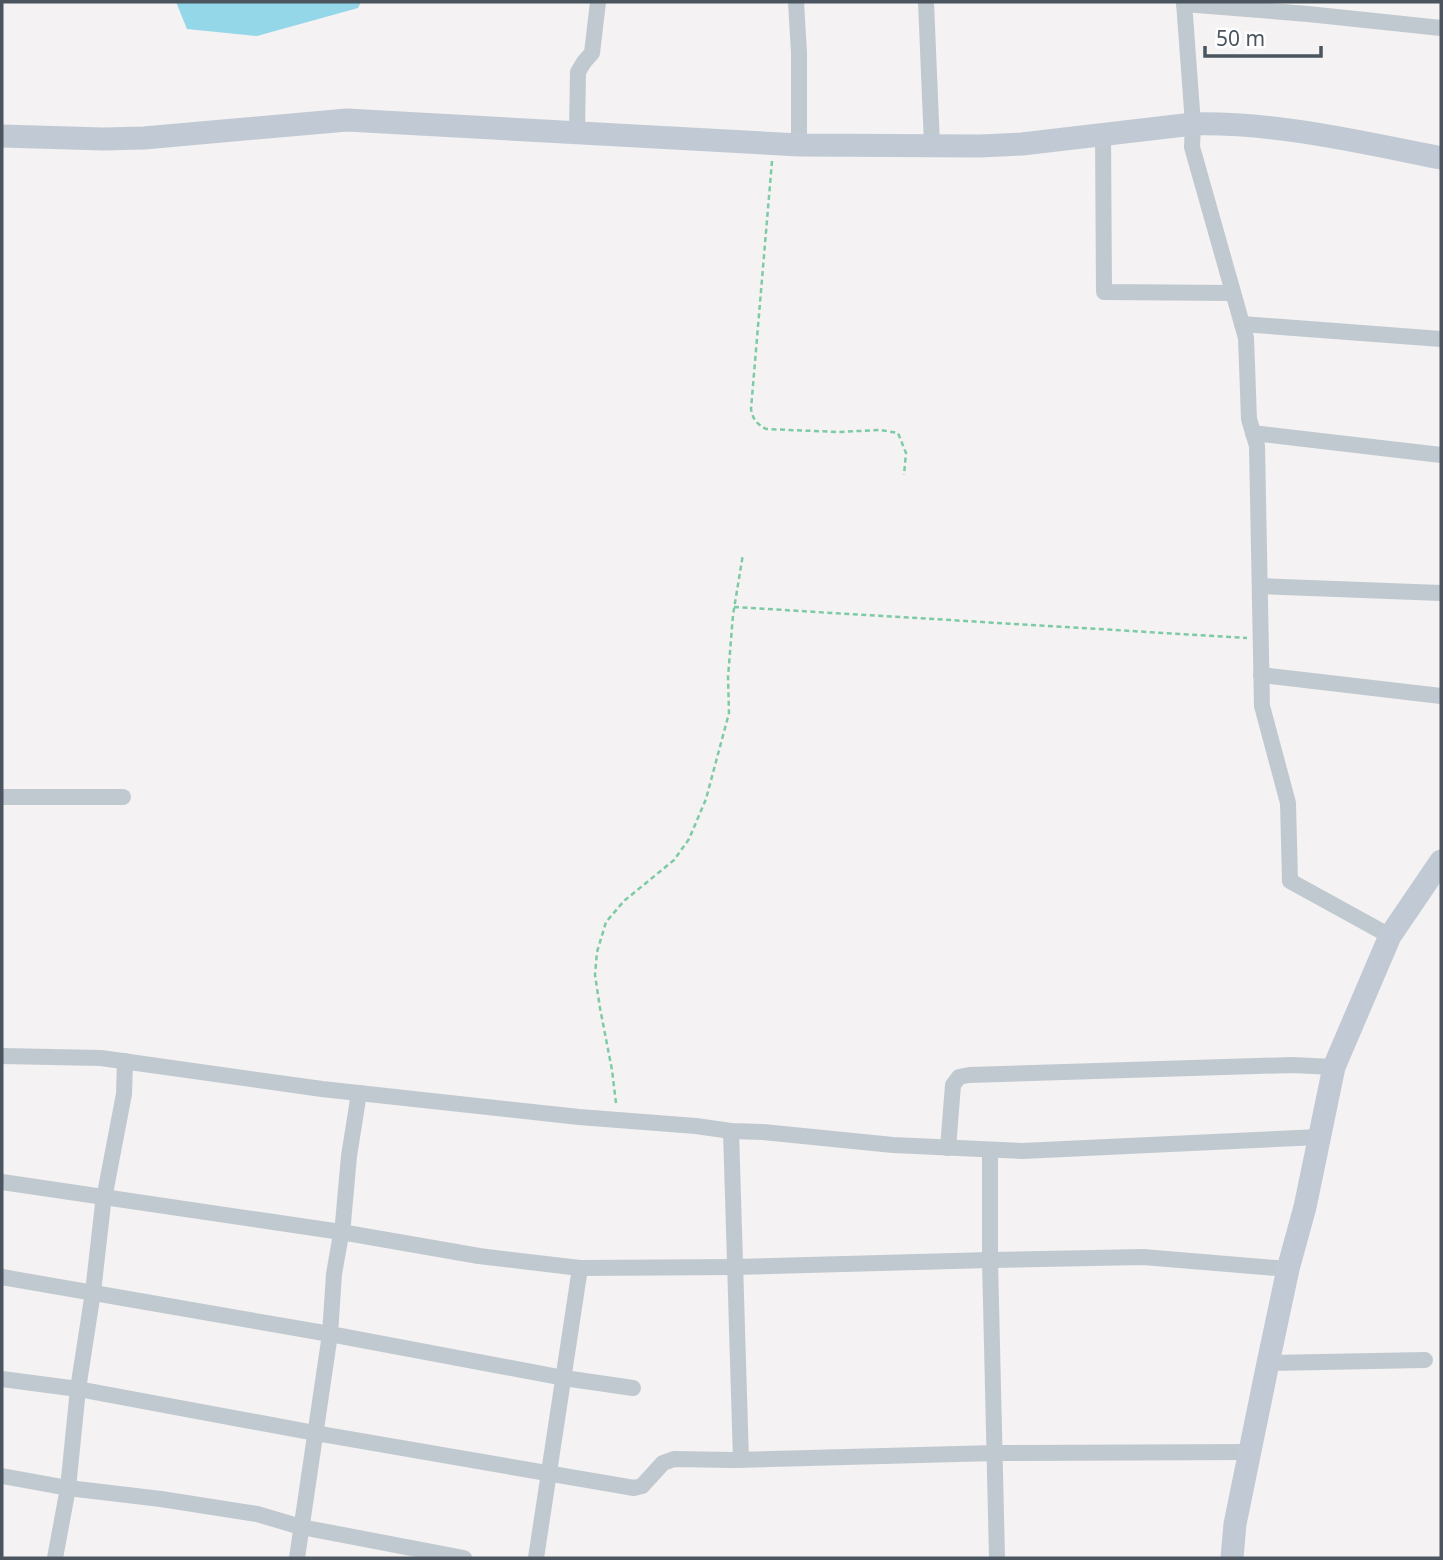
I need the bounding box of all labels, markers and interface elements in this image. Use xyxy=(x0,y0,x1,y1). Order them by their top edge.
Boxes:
scale bar xyxy=(1205,14,1320,58)
text: 50 m xyxy=(1216,24,1265,52)

